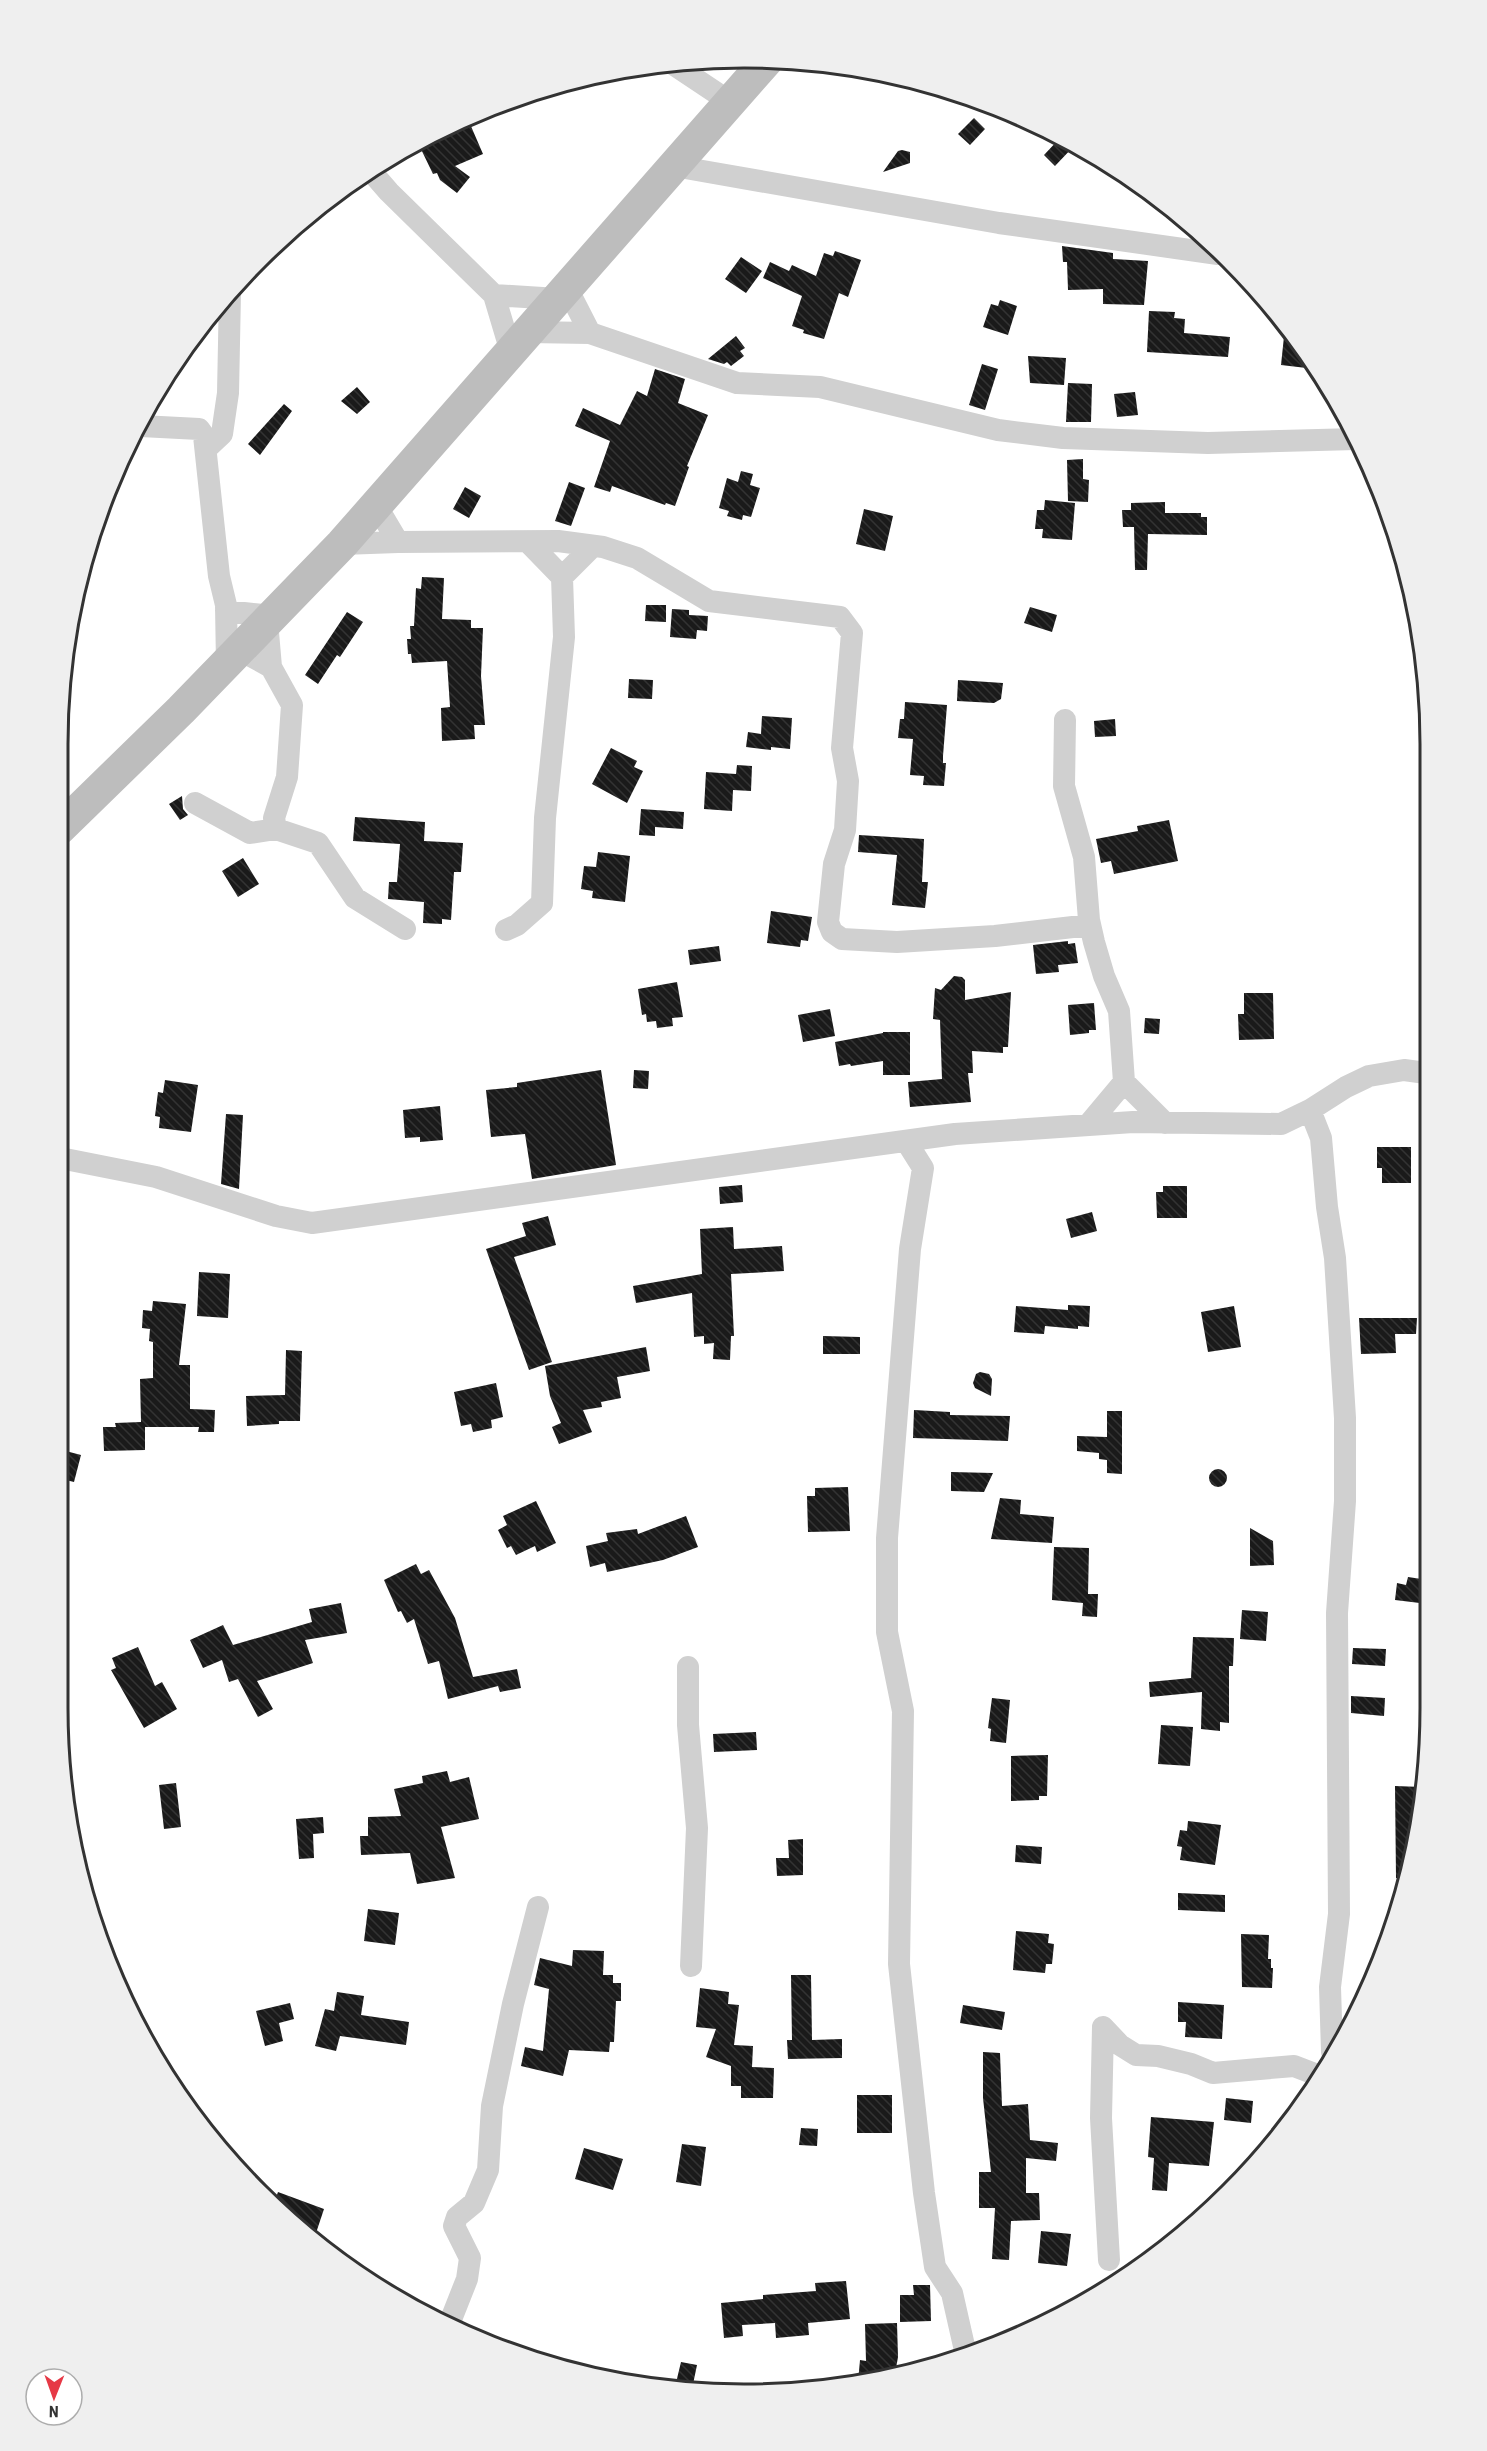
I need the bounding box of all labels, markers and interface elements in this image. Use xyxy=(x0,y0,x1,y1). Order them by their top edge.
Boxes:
north arrow xyxy=(24,2367,84,2427)
text: N xyxy=(49,2402,59,2421)

